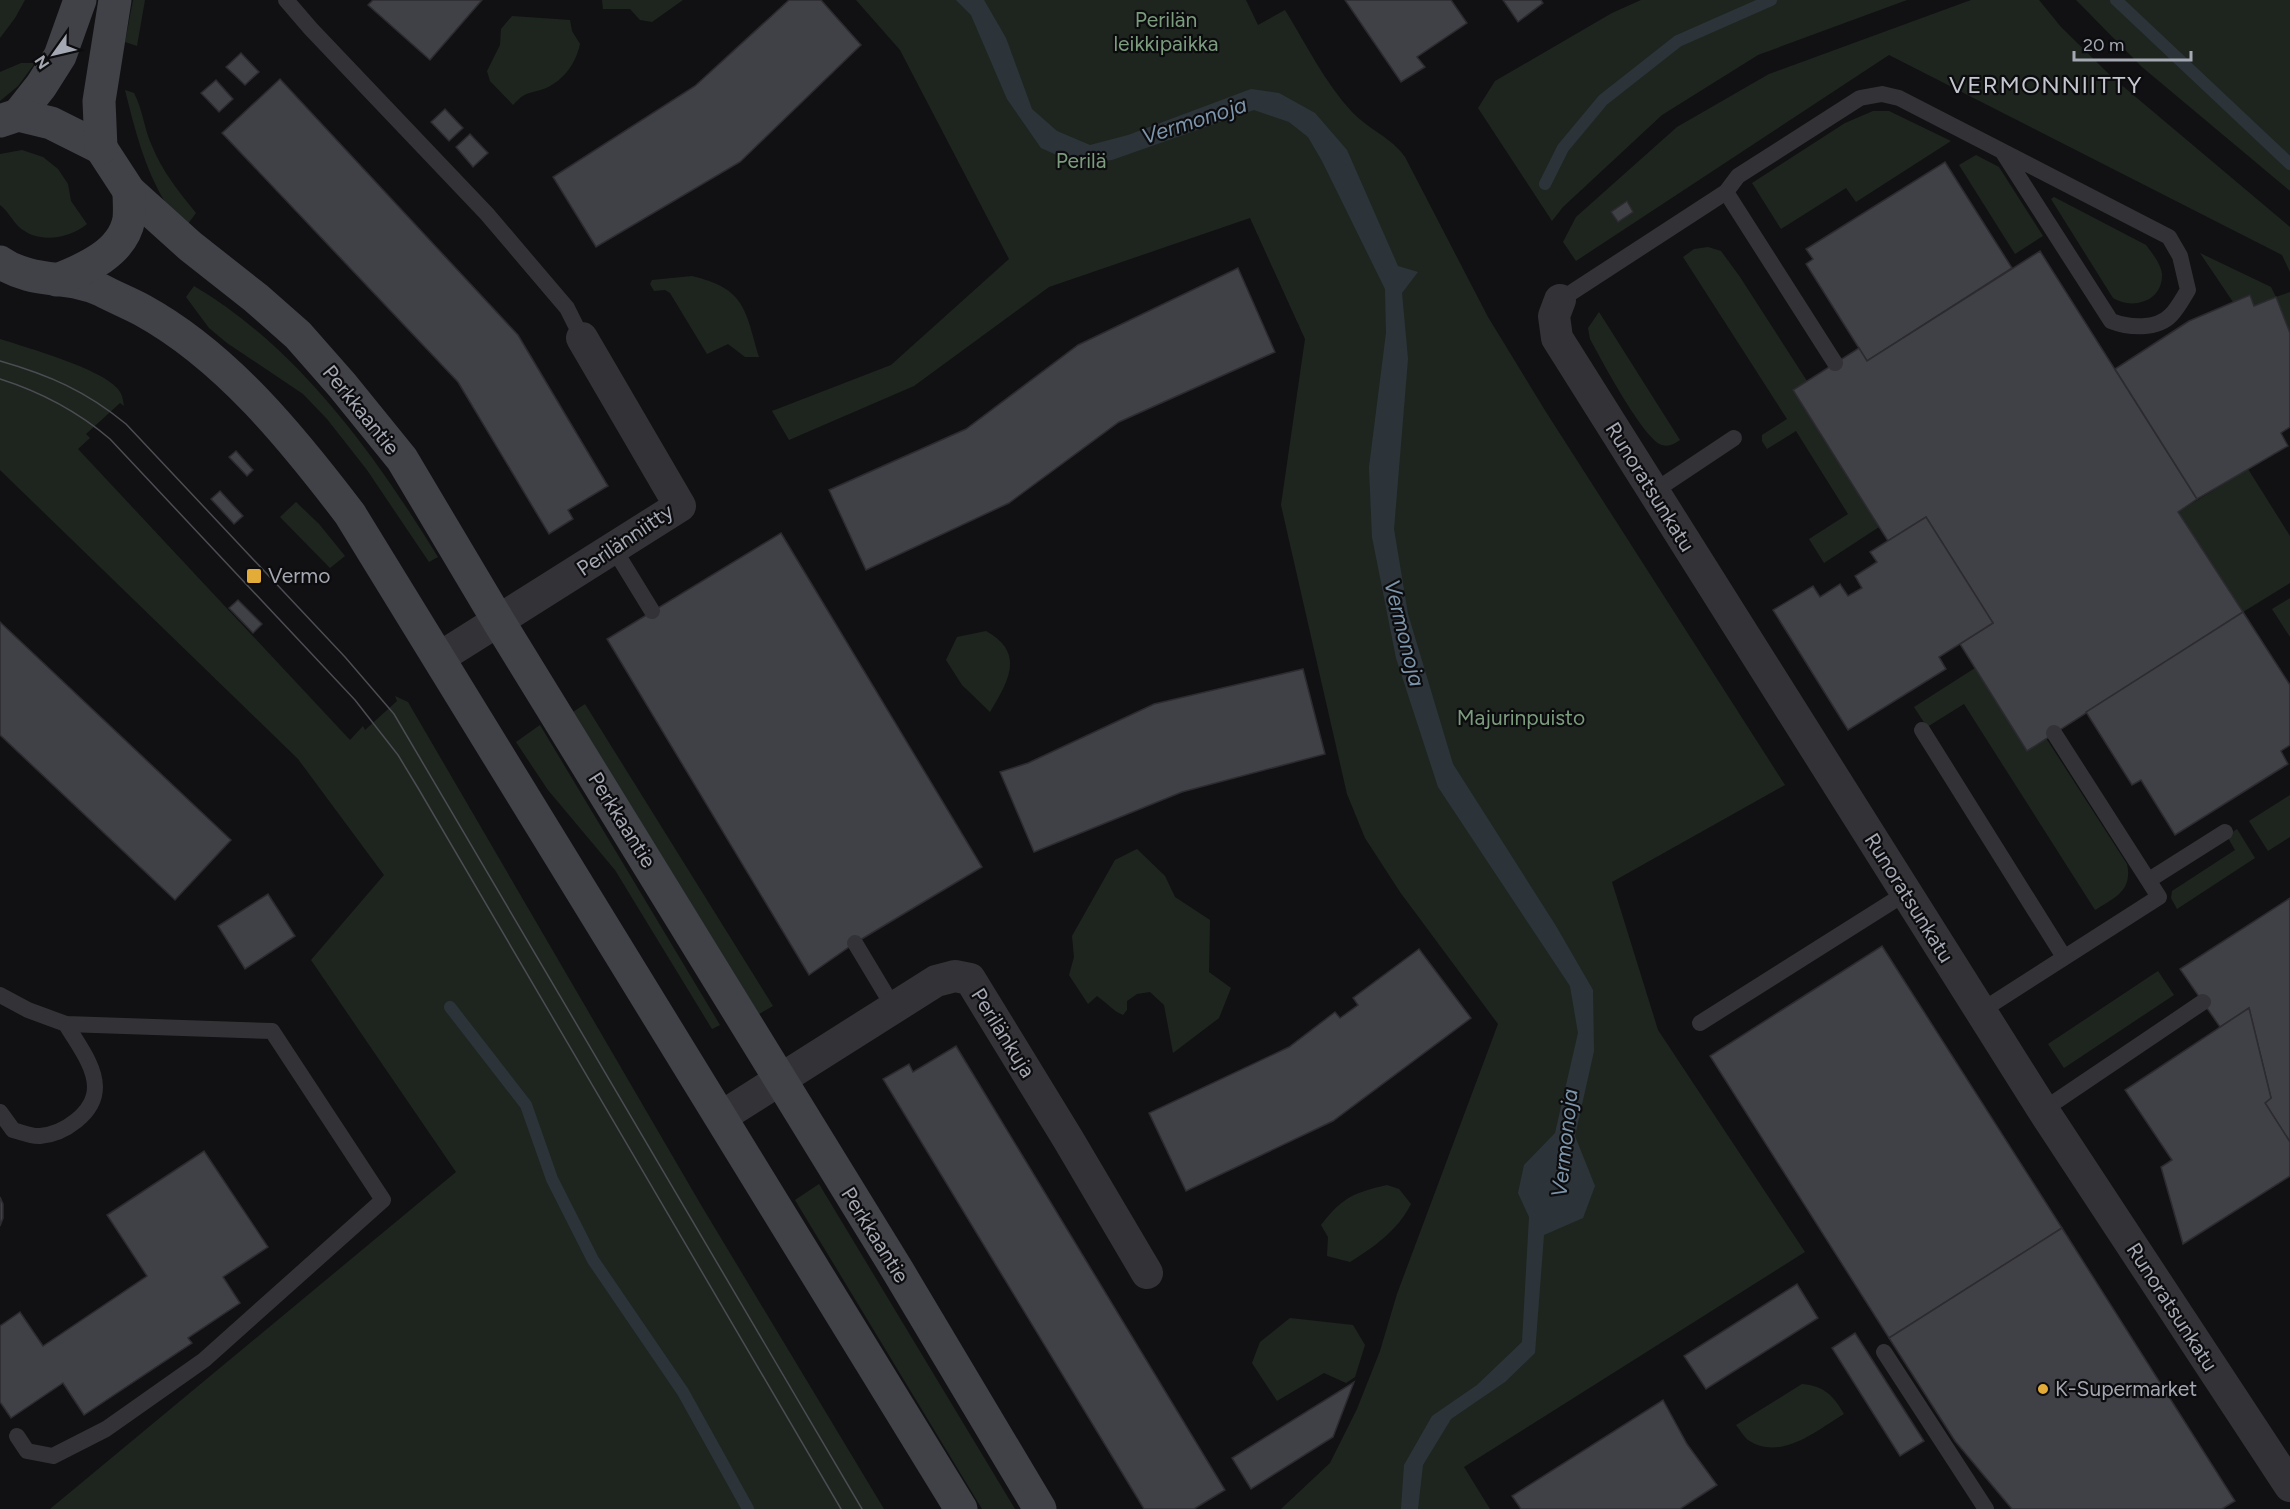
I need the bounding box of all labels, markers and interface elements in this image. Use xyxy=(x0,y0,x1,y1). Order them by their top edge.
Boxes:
park label: Perilän leikkipaikka xyxy=(1113,7,1219,56)
north arrow xyxy=(24,24,84,84)
scale bar xyxy=(2074,24,2191,62)
text: 20 m xyxy=(2083,34,2124,56)
text: N xyxy=(31,52,53,73)
district label: VERMONNIITTY xyxy=(1949,70,2143,99)
water label: Vermonoja xyxy=(1138,91,1250,150)
park label: Perilä xyxy=(1056,148,1106,173)
street label: Perkkaantie xyxy=(318,360,405,460)
street label: Runoratsunkatu xyxy=(1601,417,1700,556)
street label: Perilänniitty xyxy=(572,498,678,581)
place label: Vermo xyxy=(268,563,330,588)
marker: Vermo xyxy=(245,567,263,585)
water label: Vermonoja xyxy=(1378,577,1431,689)
park label: Majurinpuisto xyxy=(1457,705,1585,730)
street label: Perkkaantie xyxy=(583,767,662,872)
street label: Runoratsunkatu xyxy=(1860,828,1959,967)
street label: Perilänkuja xyxy=(966,983,1041,1082)
water label: Vermonoja xyxy=(1545,1087,1584,1199)
street label: Perkkaantie xyxy=(836,1182,915,1287)
street label: Runoratsunkatu xyxy=(2122,1238,2223,1376)
place label: K-Supermarket xyxy=(2055,1376,2197,1401)
marker: K-Supermarket xyxy=(2036,1382,2050,1396)

